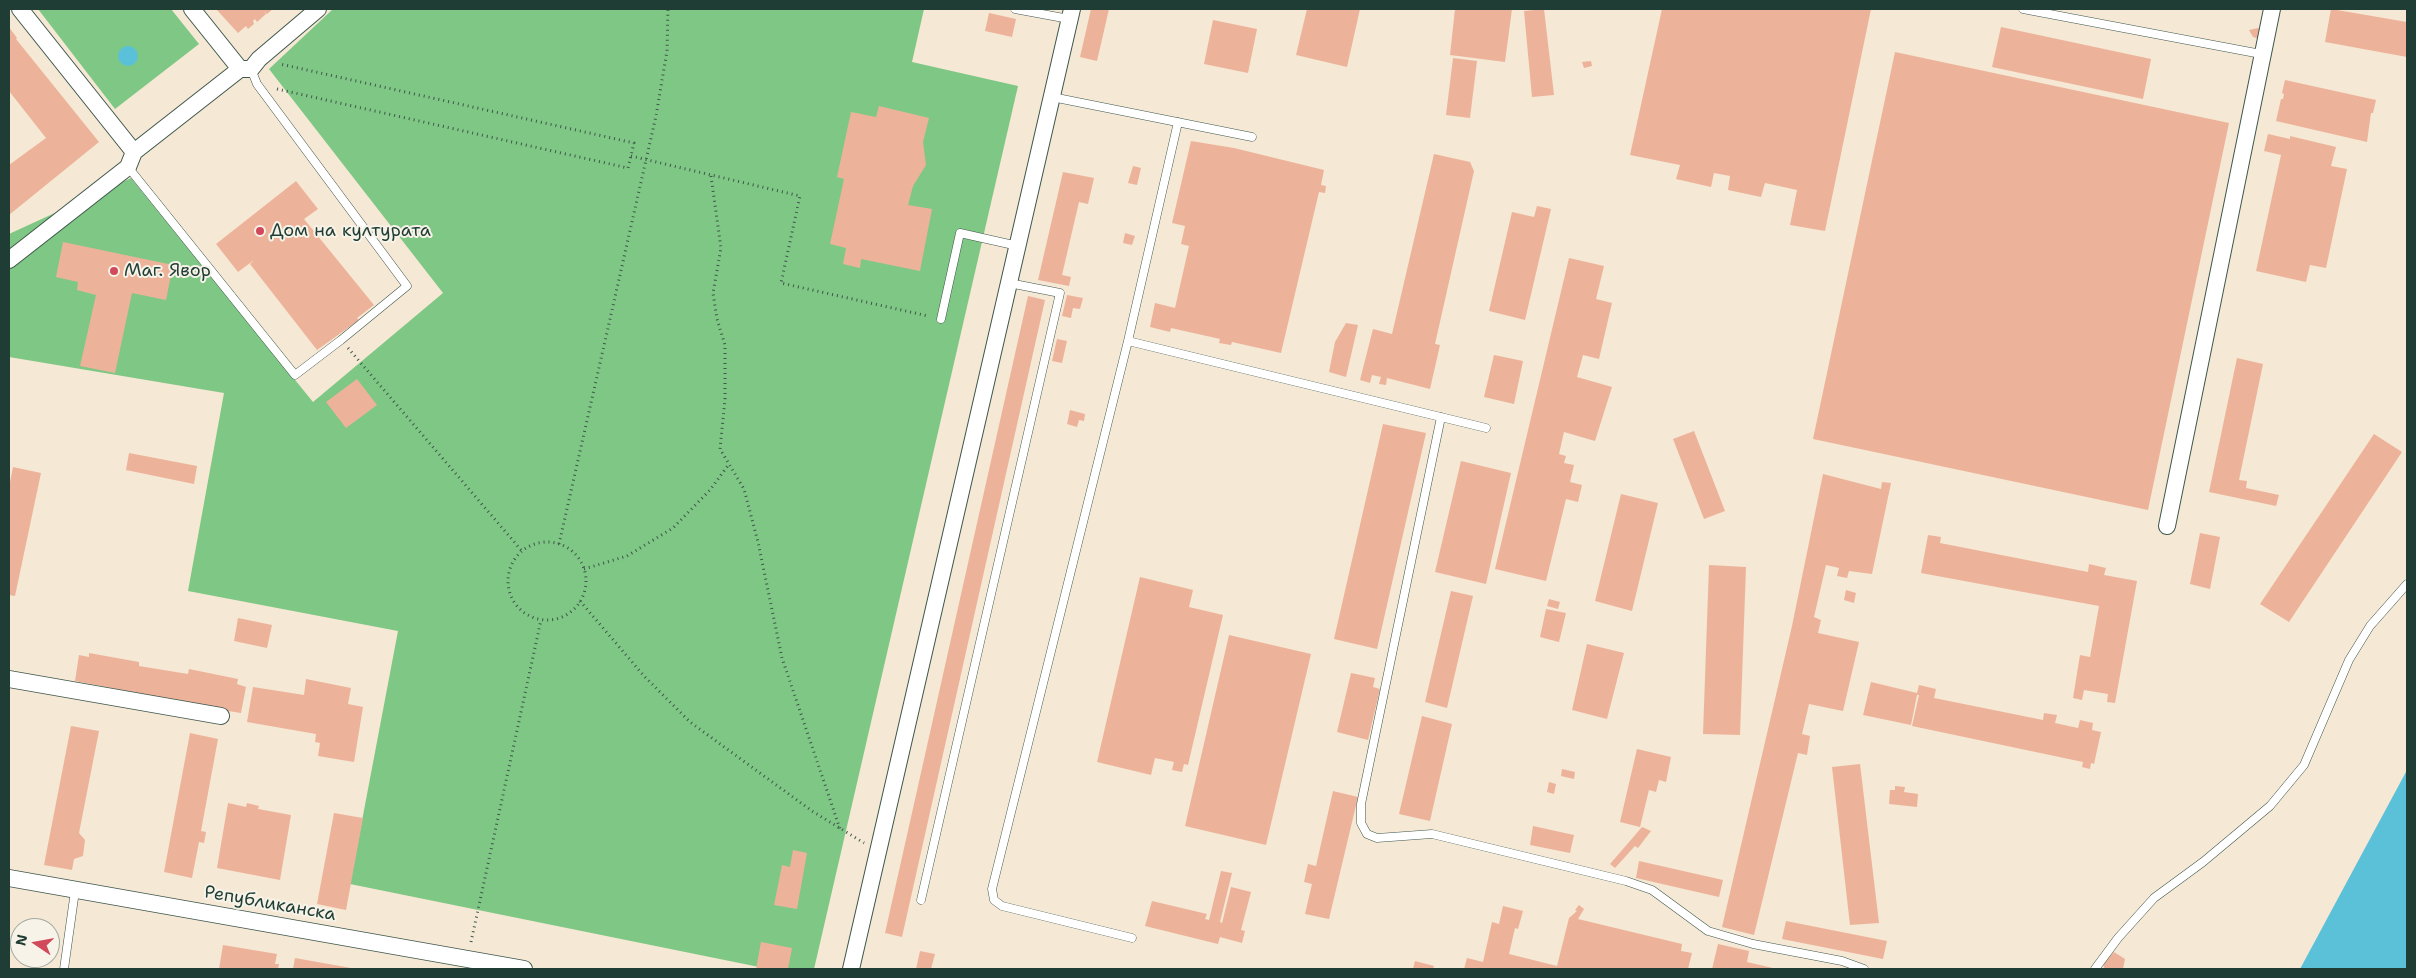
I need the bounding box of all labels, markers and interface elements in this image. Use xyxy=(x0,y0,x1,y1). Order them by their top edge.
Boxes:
place label: Дом на културата xyxy=(270,220,431,242)
marker: Дом на културата xyxy=(254,225,266,237)
place label: Маг. Явор xyxy=(124,260,211,282)
marker: Маг. Явор xyxy=(108,265,120,277)
street label: Републиканска xyxy=(203,882,337,926)
north arrow xyxy=(10,918,60,968)
text: N xyxy=(11,933,31,947)

